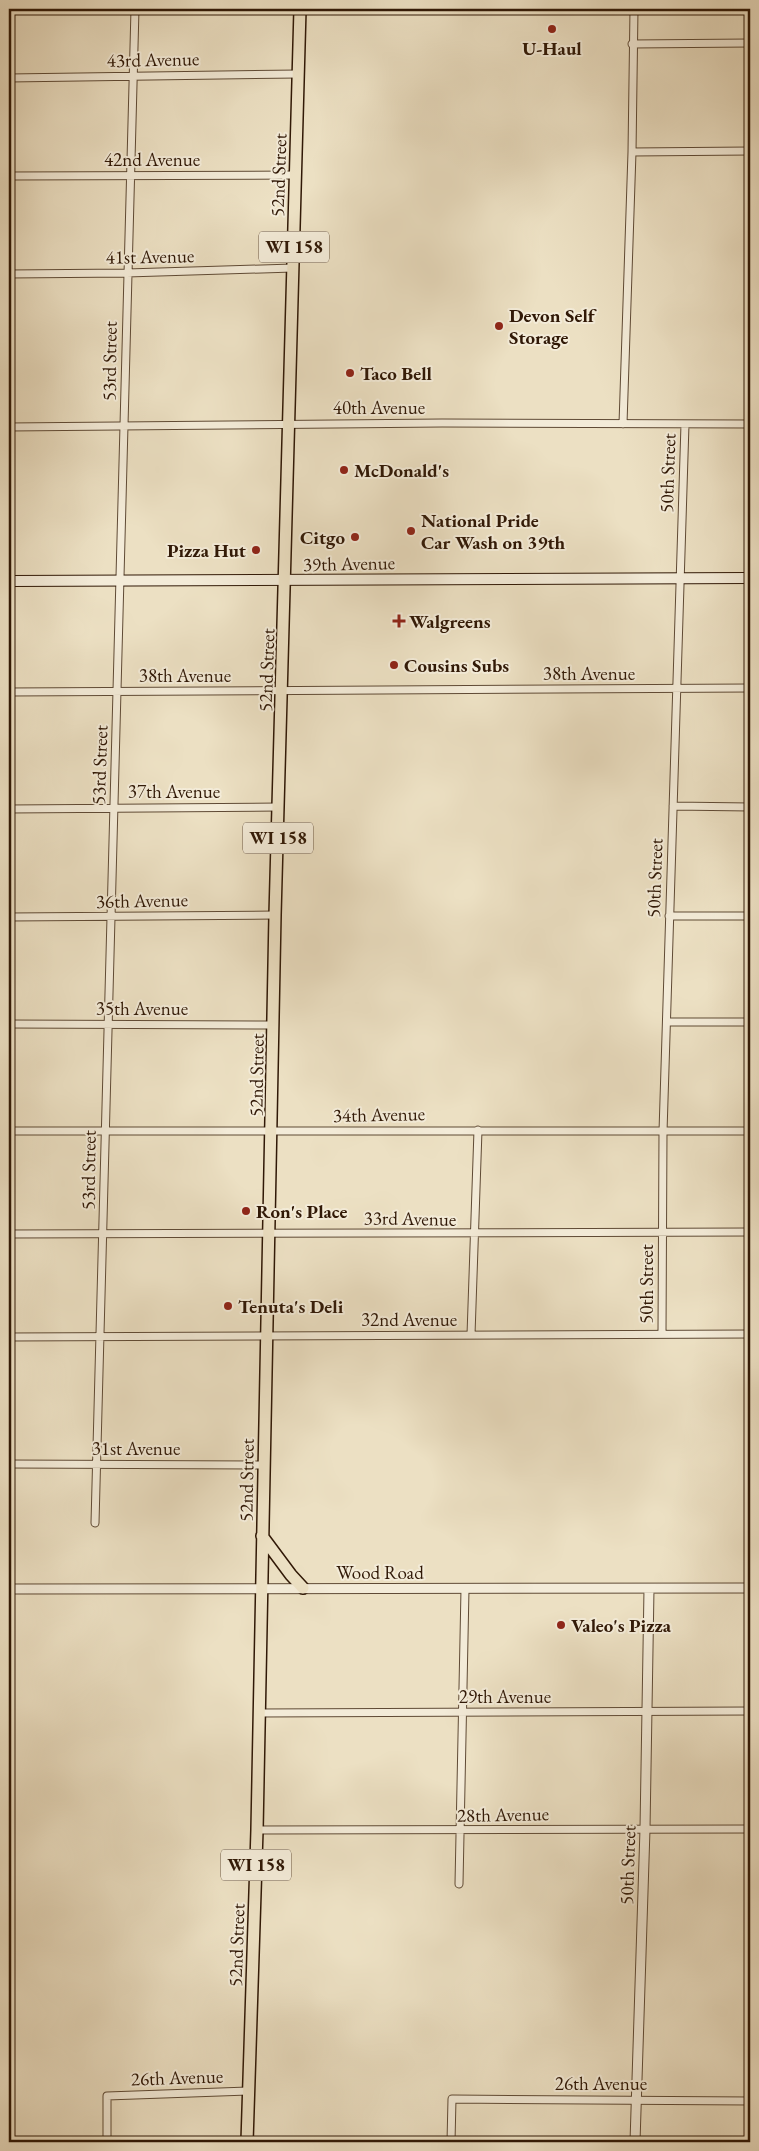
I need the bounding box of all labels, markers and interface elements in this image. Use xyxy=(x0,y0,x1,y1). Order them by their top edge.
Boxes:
marker: U-Haul xyxy=(546,23,558,35)
place label: U-Haul xyxy=(522,36,582,61)
street label: 43rd Avenue xyxy=(107,46,199,73)
street label: 52nd Street xyxy=(265,133,292,217)
street label: 42nd Avenue xyxy=(104,147,200,172)
road number: WI 158 xyxy=(259,232,329,262)
street label: 41st Avenue xyxy=(105,243,195,270)
place label: Devon Self Storage xyxy=(509,303,597,350)
marker: Devon Self Storage xyxy=(493,320,505,332)
street label: 53rd Street xyxy=(96,321,123,401)
place label: Taco Bell xyxy=(360,361,433,386)
marker: Taco Bell xyxy=(344,367,356,379)
street label: 40th Avenue xyxy=(333,395,425,420)
street label: 50th Street xyxy=(654,433,681,513)
place label: McDonald's xyxy=(354,458,449,483)
marker: McDonald's xyxy=(338,464,350,476)
place label: National Pride Car Wash on 39th xyxy=(421,508,566,555)
place label: Citgo xyxy=(300,525,345,550)
marker: National Pride Car Wash on 39th xyxy=(405,525,417,537)
marker: Citgo xyxy=(349,531,361,543)
place label: Pizza Hut xyxy=(167,538,246,563)
marker: Pizza Hut xyxy=(250,544,262,556)
street label: 39th Avenue xyxy=(303,550,395,577)
place label: Walgreens xyxy=(409,609,491,634)
marker: Walgreens xyxy=(393,615,405,627)
street label: 52nd Street xyxy=(253,628,280,712)
place label: Cousins Subs xyxy=(404,653,509,678)
marker: Cousins Subs xyxy=(388,659,400,671)
street label: 38th Avenue xyxy=(543,661,635,686)
street label: 38th Avenue xyxy=(139,663,231,688)
street label: 53rd Street xyxy=(86,725,113,805)
street label: 37th Avenue xyxy=(128,779,220,804)
road number: WI 158 xyxy=(243,822,313,854)
street label: 50th Street xyxy=(641,838,668,918)
street label: 36th Avenue xyxy=(96,887,188,914)
street label: 35th Avenue xyxy=(96,996,188,1021)
street label: 52nd Street xyxy=(243,1033,270,1117)
street label: 34th Avenue xyxy=(333,1101,425,1128)
street label: 53rd Street xyxy=(75,1130,102,1210)
place label: Ron's Place xyxy=(256,1199,348,1224)
marker: Ron's Place xyxy=(240,1205,252,1217)
street label: 33rd Avenue xyxy=(364,1205,456,1232)
street label: 50th Street xyxy=(634,1244,659,1324)
place label: Tenuta's Deli xyxy=(238,1294,344,1319)
marker: Tenuta's Deli xyxy=(222,1300,234,1312)
street label: 32nd Avenue xyxy=(361,1307,457,1332)
street label: 31st Avenue xyxy=(92,1436,180,1461)
street label: 52nd Street xyxy=(233,1438,260,1522)
street label: Wood Road xyxy=(336,1560,424,1585)
place label: Valeo's Pizza xyxy=(571,1613,672,1638)
marker: Valeo's Pizza xyxy=(555,1619,567,1631)
street label: 29th Avenue xyxy=(459,1684,551,1709)
street label: 28th Avenue xyxy=(457,1801,549,1828)
street label: 50th Street xyxy=(614,1825,641,1905)
road number: WI 158 xyxy=(221,1850,291,1880)
street label: 52nd Street xyxy=(223,1903,250,1987)
street label: 26th Avenue xyxy=(130,2063,224,2092)
street label: 26th Avenue xyxy=(555,2071,647,2096)

